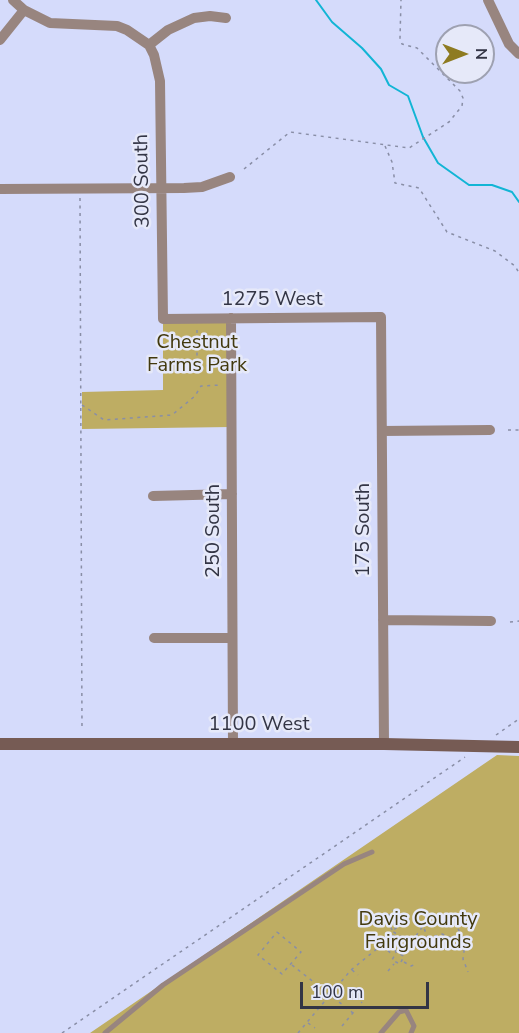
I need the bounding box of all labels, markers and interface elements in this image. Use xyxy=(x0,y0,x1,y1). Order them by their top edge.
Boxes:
north arrow xyxy=(435,24,495,84)
text: N xyxy=(470,48,492,60)
street label: 300 South xyxy=(130,134,156,228)
street label: 1275 West xyxy=(221,288,323,312)
park label: Chestnut Farms Park xyxy=(147,331,247,378)
street label: 175 South xyxy=(352,483,376,577)
street label: 250 South xyxy=(202,484,226,578)
street label: 1100 West xyxy=(208,713,310,737)
park label: Davis County Fairgrounds xyxy=(359,908,477,955)
scale bar xyxy=(303,970,432,1008)
text: 100 m xyxy=(311,980,363,1004)

